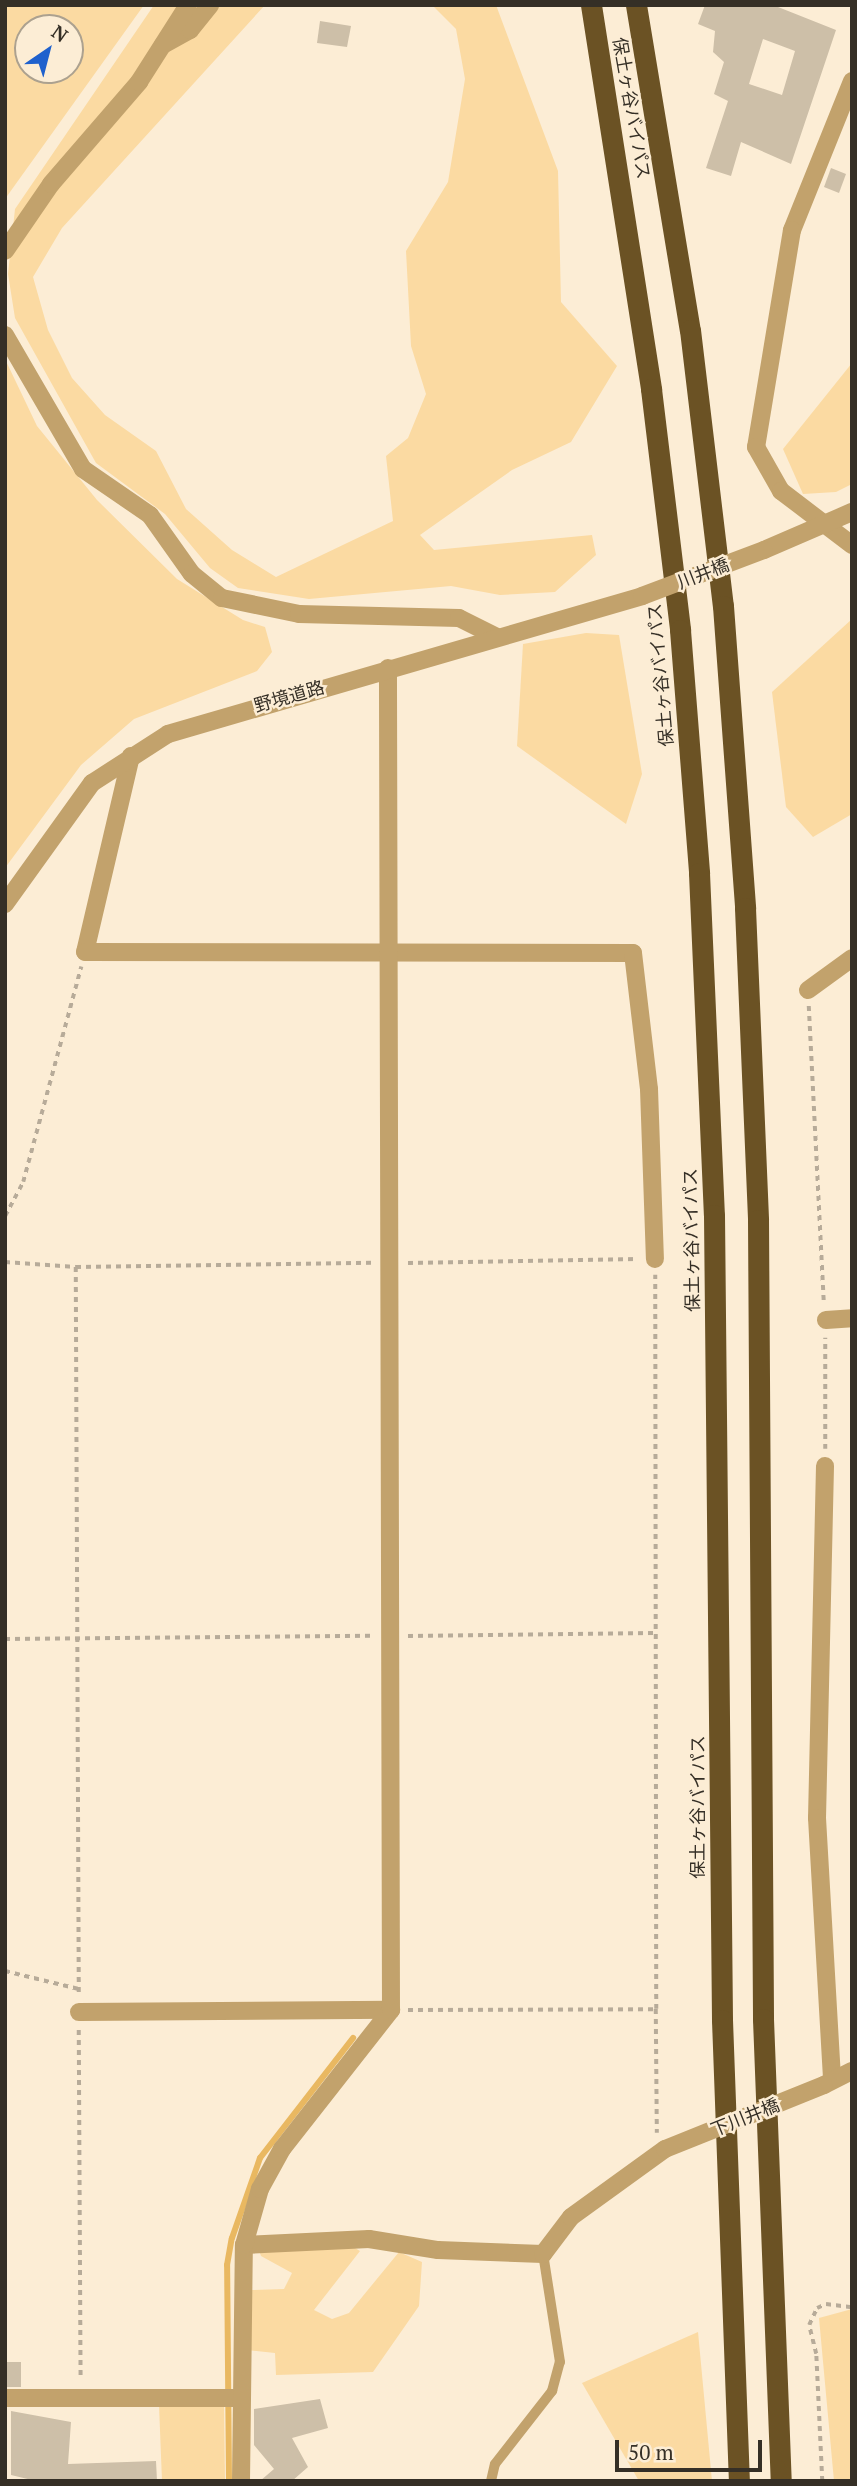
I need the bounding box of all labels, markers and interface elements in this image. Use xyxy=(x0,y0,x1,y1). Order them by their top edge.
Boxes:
north arrow xyxy=(14,14,84,84)
text: N xyxy=(47,19,73,47)
street label: 保土ヶ谷バイパス xyxy=(609,35,655,181)
street label: 川井橋 xyxy=(674,553,732,593)
street label: 保土ヶ谷バイパス xyxy=(643,602,677,748)
street label: 野境道路 xyxy=(251,676,327,716)
street label: 保土ヶ谷バイパス xyxy=(679,1168,703,1312)
street label: 保土ヶ谷バイパス xyxy=(686,1735,708,1879)
street label: 下川井橋 xyxy=(708,2094,782,2140)
scale bar xyxy=(619,2426,766,2470)
text: 50 m xyxy=(628,2438,674,2466)

